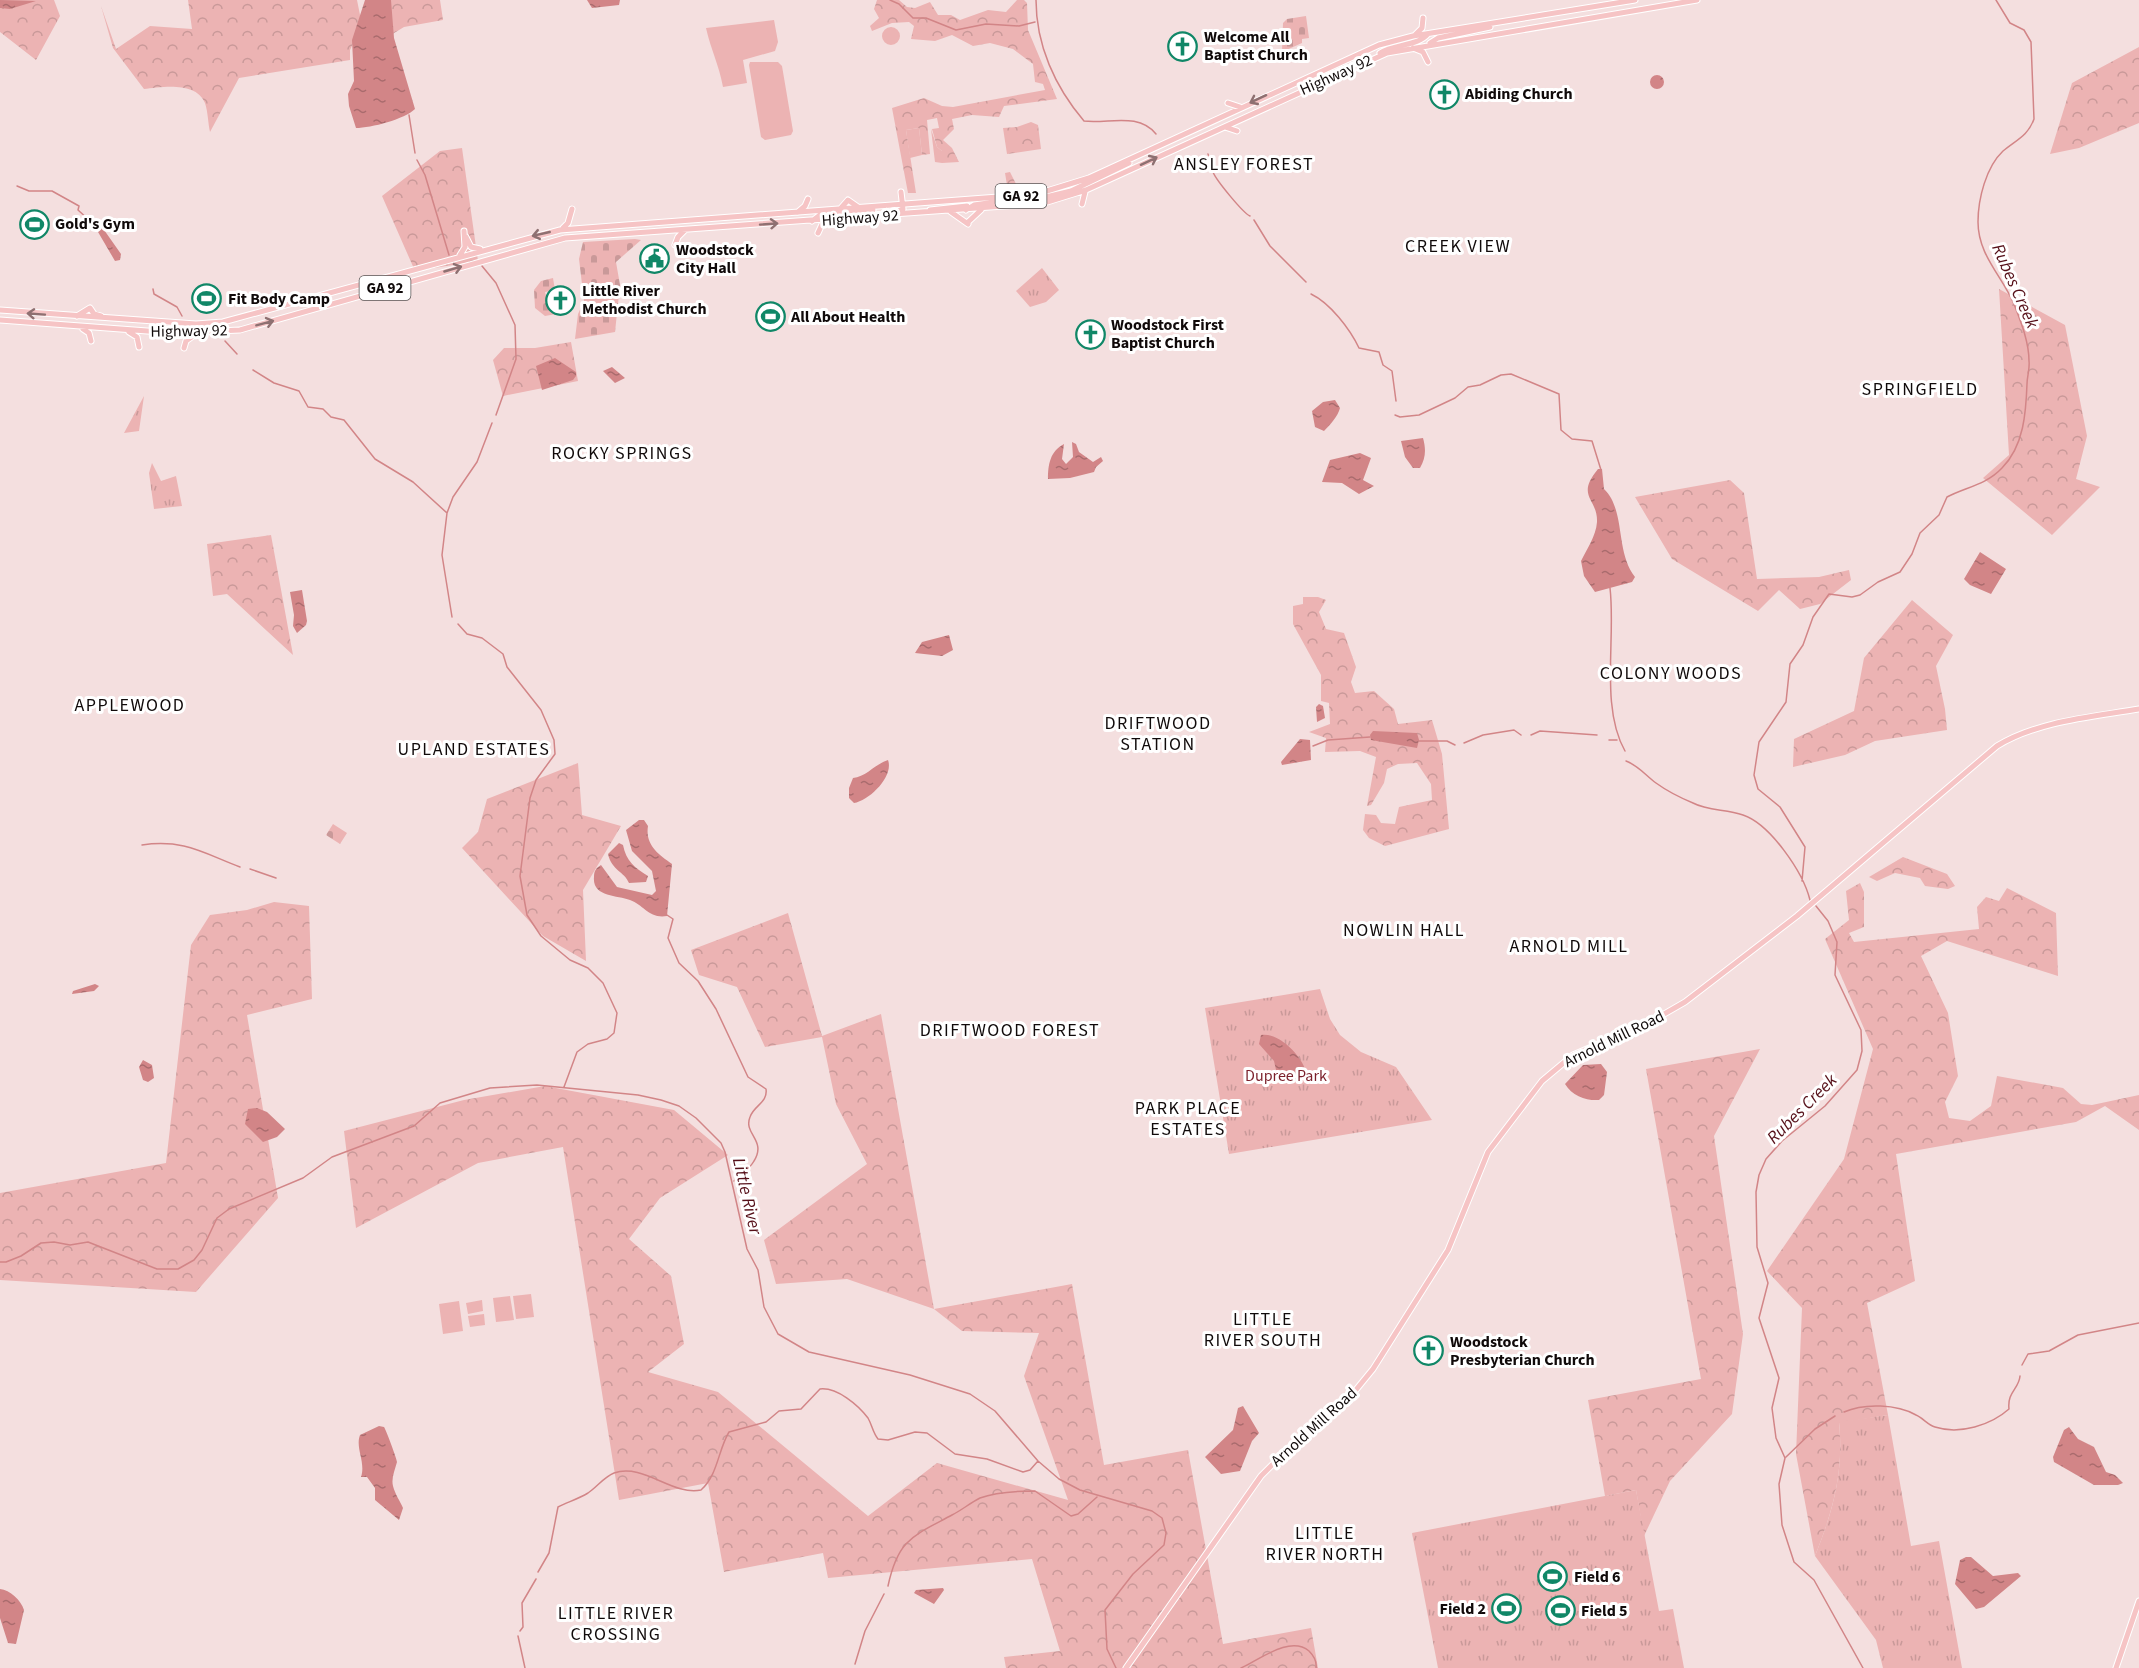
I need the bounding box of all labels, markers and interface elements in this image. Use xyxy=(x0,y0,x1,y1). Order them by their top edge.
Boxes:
place label: Welcome All Baptist Church xyxy=(1204,26,1308,66)
church icon: Welcome All Baptist Church xyxy=(1167,30,1199,62)
street label: Highway 92 xyxy=(1296,49,1376,101)
church icon: Abiding Church xyxy=(1428,78,1460,110)
place label: Abiding Church xyxy=(1464,83,1573,105)
one-way arrow xyxy=(1250,94,1268,106)
district label: ANSLEY FOREST xyxy=(1174,152,1314,177)
one-way arrow xyxy=(1139,155,1157,167)
road number: GA 92 xyxy=(996,184,1046,208)
street label: Highway 92 xyxy=(821,204,899,232)
sports icon: Gold's Gym xyxy=(18,208,50,240)
place label: Gold's Gym xyxy=(55,213,135,235)
one-way arrow xyxy=(758,218,778,229)
one-way arrow xyxy=(531,229,550,241)
district label: CREEK VIEW xyxy=(1405,234,1511,259)
place label: Woodstock City Hall xyxy=(676,239,754,279)
water label: Rubes Creek xyxy=(1985,240,2045,333)
public building icon: Woodstock City Hall xyxy=(639,243,671,275)
one-way arrow xyxy=(443,263,462,274)
road number: GA 92 xyxy=(360,276,410,300)
place label: Little River Methodist Church xyxy=(582,280,707,320)
sports icon: Fit Body Camp xyxy=(191,283,223,315)
church icon: Little River Methodist Church xyxy=(545,284,577,316)
place label: Fit Body Camp xyxy=(228,288,330,310)
sports icon: All About Health xyxy=(754,301,786,333)
place label: All About Health xyxy=(790,306,905,328)
one-way arrow xyxy=(27,309,47,320)
place label: Woodstock First Baptist Church xyxy=(1111,314,1224,354)
one-way arrow xyxy=(255,317,274,328)
church icon: Woodstock First Baptist Church xyxy=(1074,318,1106,350)
street label: Highway 92 xyxy=(150,319,228,343)
district label: SPRINGFIELD xyxy=(1862,377,1978,402)
district label: ROCKY SPRINGS xyxy=(551,441,693,466)
district label: COLONY WOODS xyxy=(1600,661,1742,686)
district label: APPLEWOOD xyxy=(75,693,185,718)
district label: DRIFTWOOD STATION xyxy=(1104,711,1212,757)
district label: UPLAND ESTATES xyxy=(398,737,550,762)
district label: NOWLIN HALL xyxy=(1343,918,1465,943)
district label: ARNOLD MILL xyxy=(1510,934,1628,959)
street label: Arnold Mill Road xyxy=(1560,1005,1668,1073)
district label: DRIFTWOOD FOREST xyxy=(920,1018,1100,1043)
park label: Dupree Park xyxy=(1245,1065,1327,1087)
water label: Rubes Creek xyxy=(1761,1068,1843,1150)
district label: PARK PLACE ESTATES xyxy=(1135,1096,1241,1142)
water label: Little River xyxy=(726,1155,768,1238)
district label: LITTLE RIVER SOUTH xyxy=(1204,1307,1322,1353)
place label: Woodstock Presbyterian Church xyxy=(1450,1331,1595,1371)
church icon: Woodstock Presbyterian Church xyxy=(1413,1335,1445,1367)
street label: Arnold Mill Road xyxy=(1266,1382,1362,1472)
district label: LITTLE RIVER NORTH xyxy=(1265,1521,1385,1567)
sports icon: Field 6 xyxy=(1537,1561,1569,1593)
place label: Field 6 xyxy=(1574,1566,1620,1588)
sports icon: Field 2 xyxy=(1491,1593,1523,1625)
sports icon: Field 5 xyxy=(1544,1595,1576,1627)
place label: Field 2 xyxy=(1440,1598,1486,1620)
place label: Field 5 xyxy=(1581,1600,1627,1622)
district label: LITTLE RIVER CROSSING xyxy=(558,1601,674,1647)

